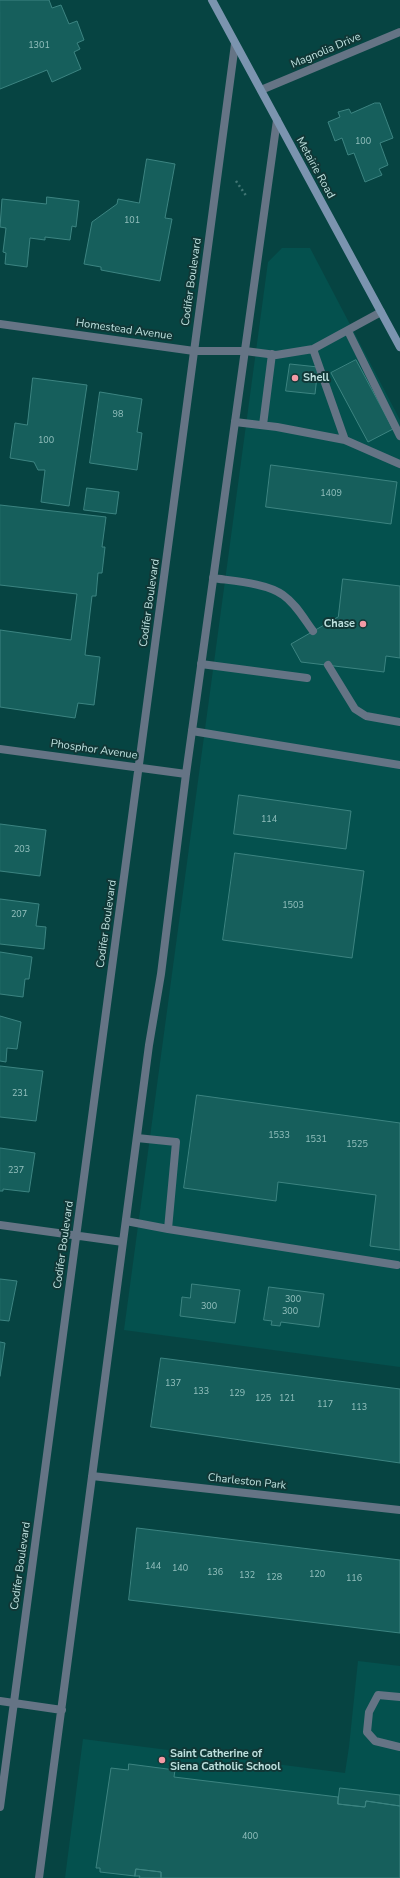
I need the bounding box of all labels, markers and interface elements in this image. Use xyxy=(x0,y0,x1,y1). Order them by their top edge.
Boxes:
street label: Magnolia Drive xyxy=(289,30,363,72)
house number: 1301 xyxy=(28,41,50,51)
street label: Metairie Road xyxy=(293,135,337,201)
house number: 100 xyxy=(355,137,371,147)
house number: 101 xyxy=(124,216,140,226)
street label: Codifer Boulevard xyxy=(179,237,205,327)
street label: Homestead Avenue xyxy=(75,317,173,343)
place label: Shell xyxy=(303,371,329,385)
marker: Shell xyxy=(290,373,300,383)
house number: 98 xyxy=(113,410,123,420)
house number: 100 xyxy=(38,436,54,446)
house number: 1409 xyxy=(320,489,342,499)
street label: Codifer Boulevard xyxy=(137,558,163,648)
place label: Chase xyxy=(324,617,355,631)
marker: Chase xyxy=(358,619,368,629)
street label: Phosphor Avenue xyxy=(50,737,138,763)
house number: 114 xyxy=(261,815,277,825)
house number: 203 xyxy=(14,845,30,855)
street label: Codifer Boulevard xyxy=(94,879,120,969)
house number: 1503 xyxy=(282,901,304,911)
house number: 207 xyxy=(11,910,27,920)
house number: 231 xyxy=(12,1089,28,1099)
house number: 1533 xyxy=(268,1131,290,1141)
house number: 1531 xyxy=(305,1135,327,1145)
house number: 1525 xyxy=(346,1140,368,1150)
house number: 237 xyxy=(8,1166,24,1176)
street label: Codifer Boulevard xyxy=(51,1200,77,1290)
house number: 300 xyxy=(285,1295,301,1305)
house number: 300 xyxy=(201,1302,217,1312)
house number: 300 xyxy=(282,1307,298,1317)
house number: 137 xyxy=(165,1379,181,1389)
house number: 133 xyxy=(193,1387,209,1397)
house number: 129 xyxy=(229,1389,245,1399)
house number: 125 xyxy=(255,1394,271,1404)
house number: 121 xyxy=(279,1394,295,1404)
house number: 117 xyxy=(317,1400,333,1410)
house number: 113 xyxy=(351,1403,367,1413)
street label: Charleston Park xyxy=(207,1471,287,1493)
street label: Codifer Boulevard xyxy=(8,1521,34,1611)
house number: 144 xyxy=(145,1562,161,1572)
house number: 140 xyxy=(172,1564,188,1574)
house number: 136 xyxy=(207,1568,223,1578)
house number: 120 xyxy=(309,1570,325,1580)
house number: 132 xyxy=(239,1571,255,1581)
house number: 128 xyxy=(266,1573,282,1583)
house number: 116 xyxy=(346,1574,362,1584)
place label: Saint Catherine of Siena Catholic School xyxy=(170,1747,281,1773)
marker: Saint Catherine of Siena Catholic School xyxy=(157,1755,167,1765)
house number: 400 xyxy=(242,1832,258,1842)

